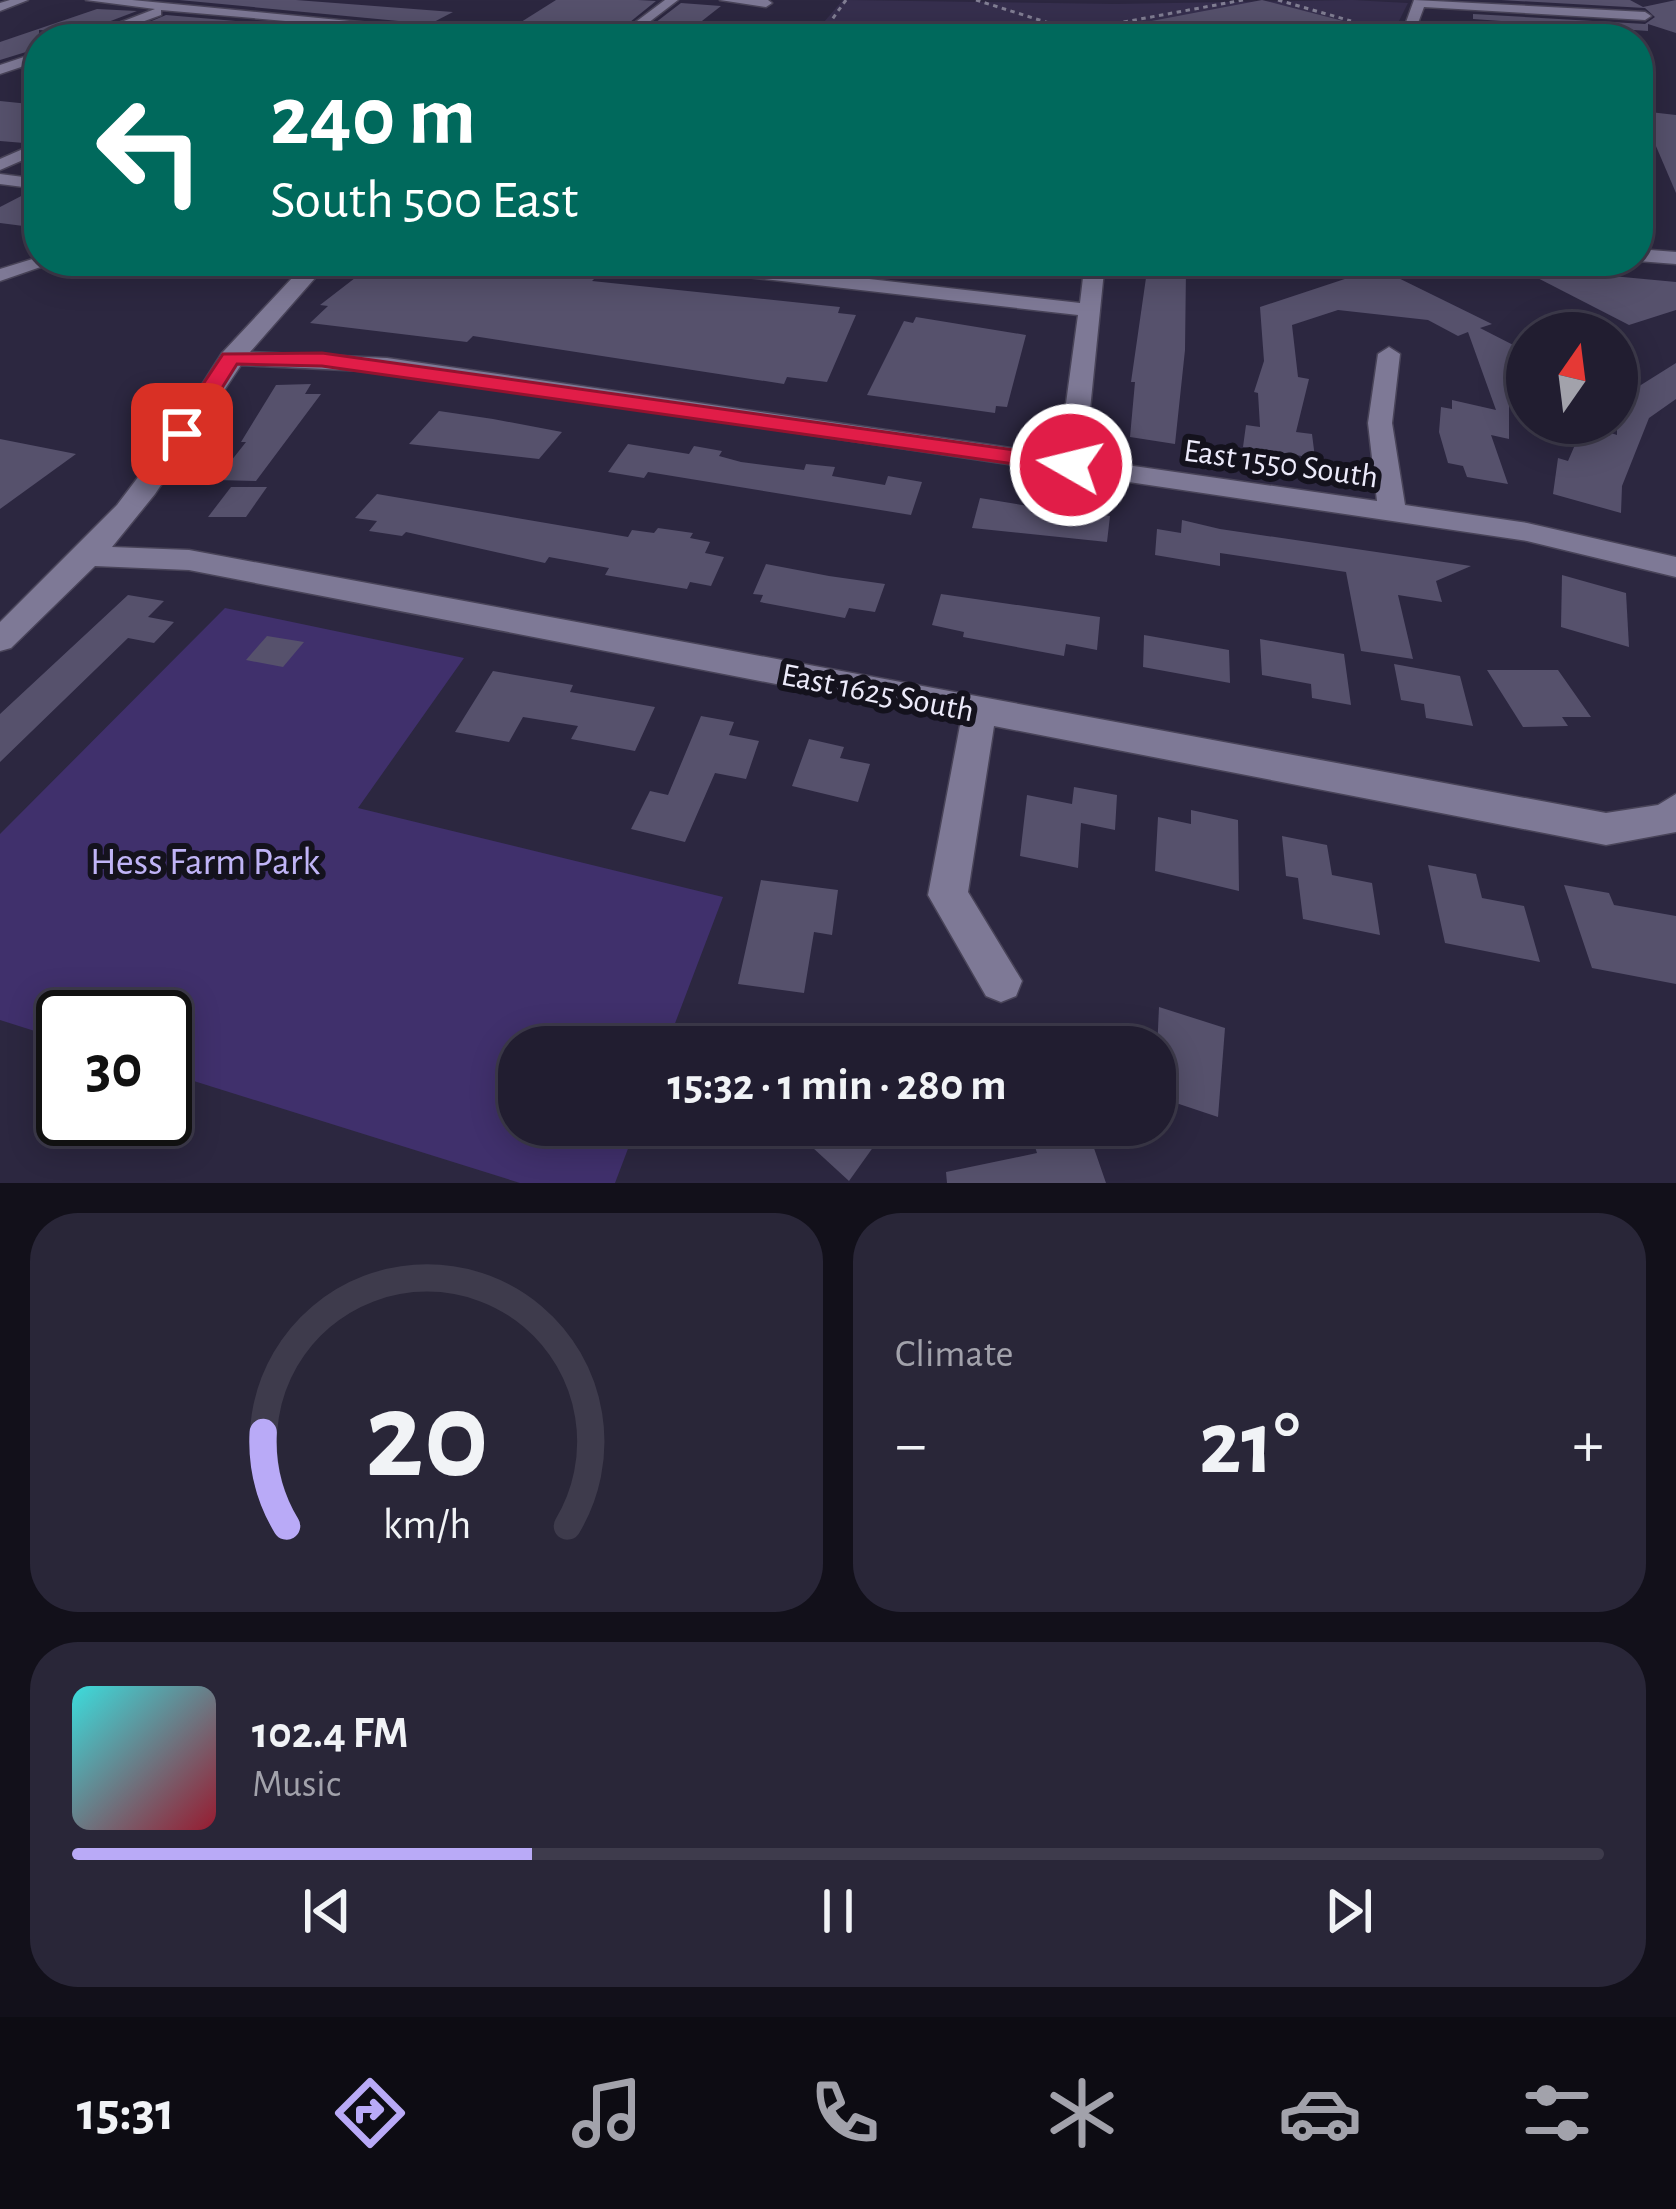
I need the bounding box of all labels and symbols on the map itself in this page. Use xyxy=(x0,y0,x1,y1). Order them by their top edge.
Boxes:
north arrow xyxy=(1506,312,1638,444)
pin xyxy=(131,383,233,485)
position arrow xyxy=(1008,402,1134,528)
street label: East 1550 South xyxy=(1181,434,1380,494)
street label: East 1625 South xyxy=(778,659,977,728)
park label: Hess Farm Park xyxy=(90,843,320,882)
speed limit sign: 30 xyxy=(36,990,192,1146)

